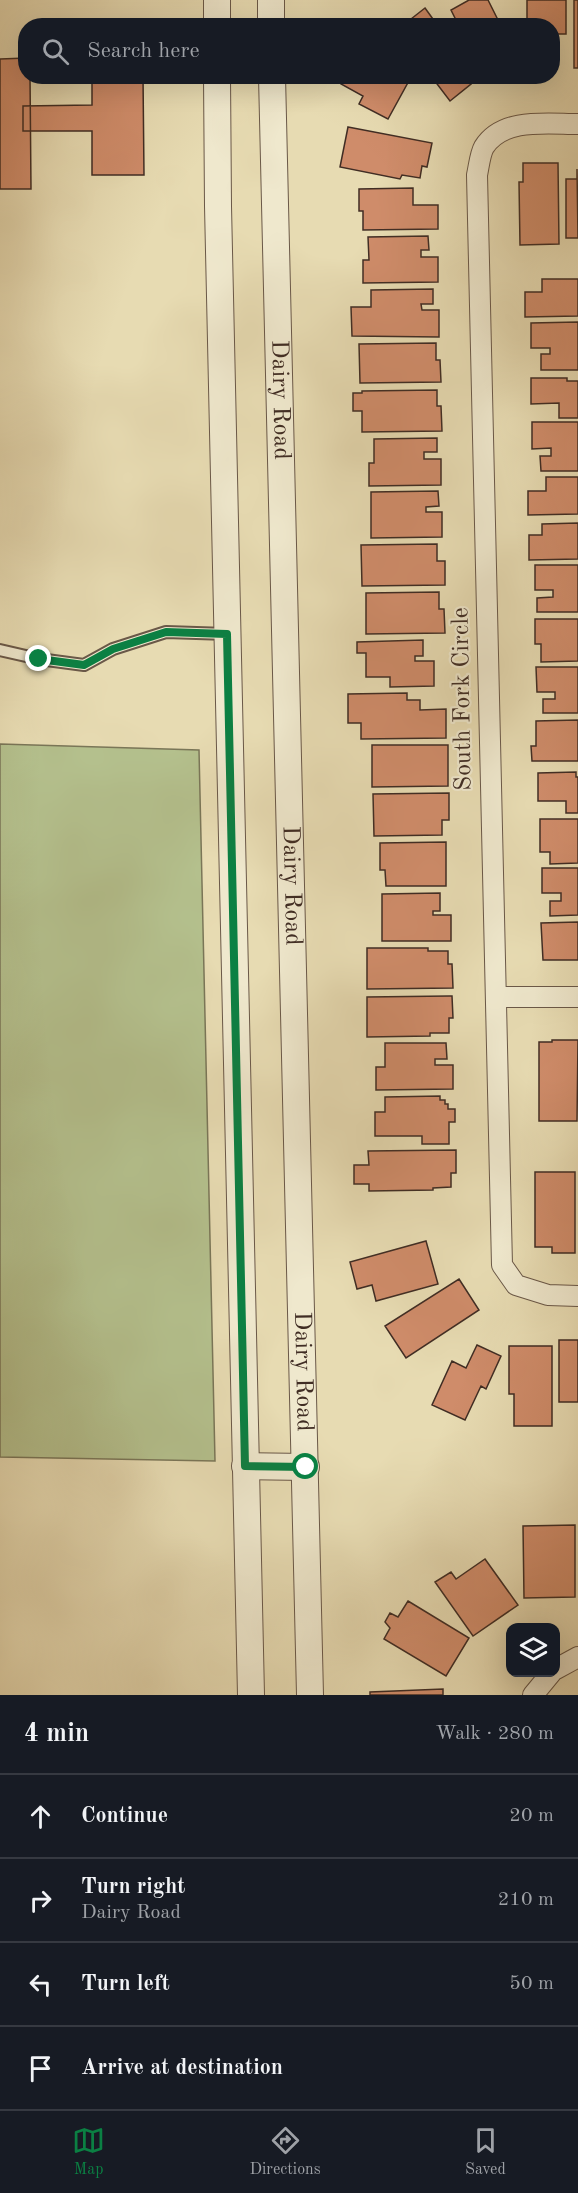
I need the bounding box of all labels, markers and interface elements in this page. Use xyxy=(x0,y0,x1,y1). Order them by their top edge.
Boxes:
search box xyxy=(18,18,560,84)
icon: search xyxy=(39,35,72,68)
text: Search here xyxy=(87,40,200,62)
street label: Dairy Road xyxy=(266,340,293,460)
street label: South Fork Circle xyxy=(449,607,477,791)
route end xyxy=(25,645,51,671)
street label: Dairy Road xyxy=(278,826,304,946)
street label: Dairy Road xyxy=(289,1311,316,1432)
route start xyxy=(292,1453,318,1479)
map controls xyxy=(506,1623,560,1677)
button: layers xyxy=(506,1623,560,1677)
text: 4 min xyxy=(24,1721,89,1747)
text: Walk · 280 m xyxy=(435,1724,554,1744)
icon: ahead xyxy=(24,1800,57,1833)
text: Continue xyxy=(81,1805,168,1827)
text: 20 m xyxy=(509,1806,554,1826)
text: Turn right xyxy=(81,1876,185,1898)
icon: right xyxy=(24,1884,57,1917)
text: 210 m xyxy=(498,1890,554,1910)
text: Dairy Road xyxy=(81,1903,181,1923)
icon: left xyxy=(24,1968,57,2001)
text: Turn left xyxy=(81,1973,170,1995)
text: 50 m xyxy=(509,1974,554,1994)
icon: arrive xyxy=(24,2052,57,2085)
text: Arrive at destination xyxy=(81,2057,283,2079)
tab: Map xyxy=(72,2124,105,2180)
tab: Directions xyxy=(250,2124,321,2180)
tab: Saved xyxy=(465,2124,506,2180)

